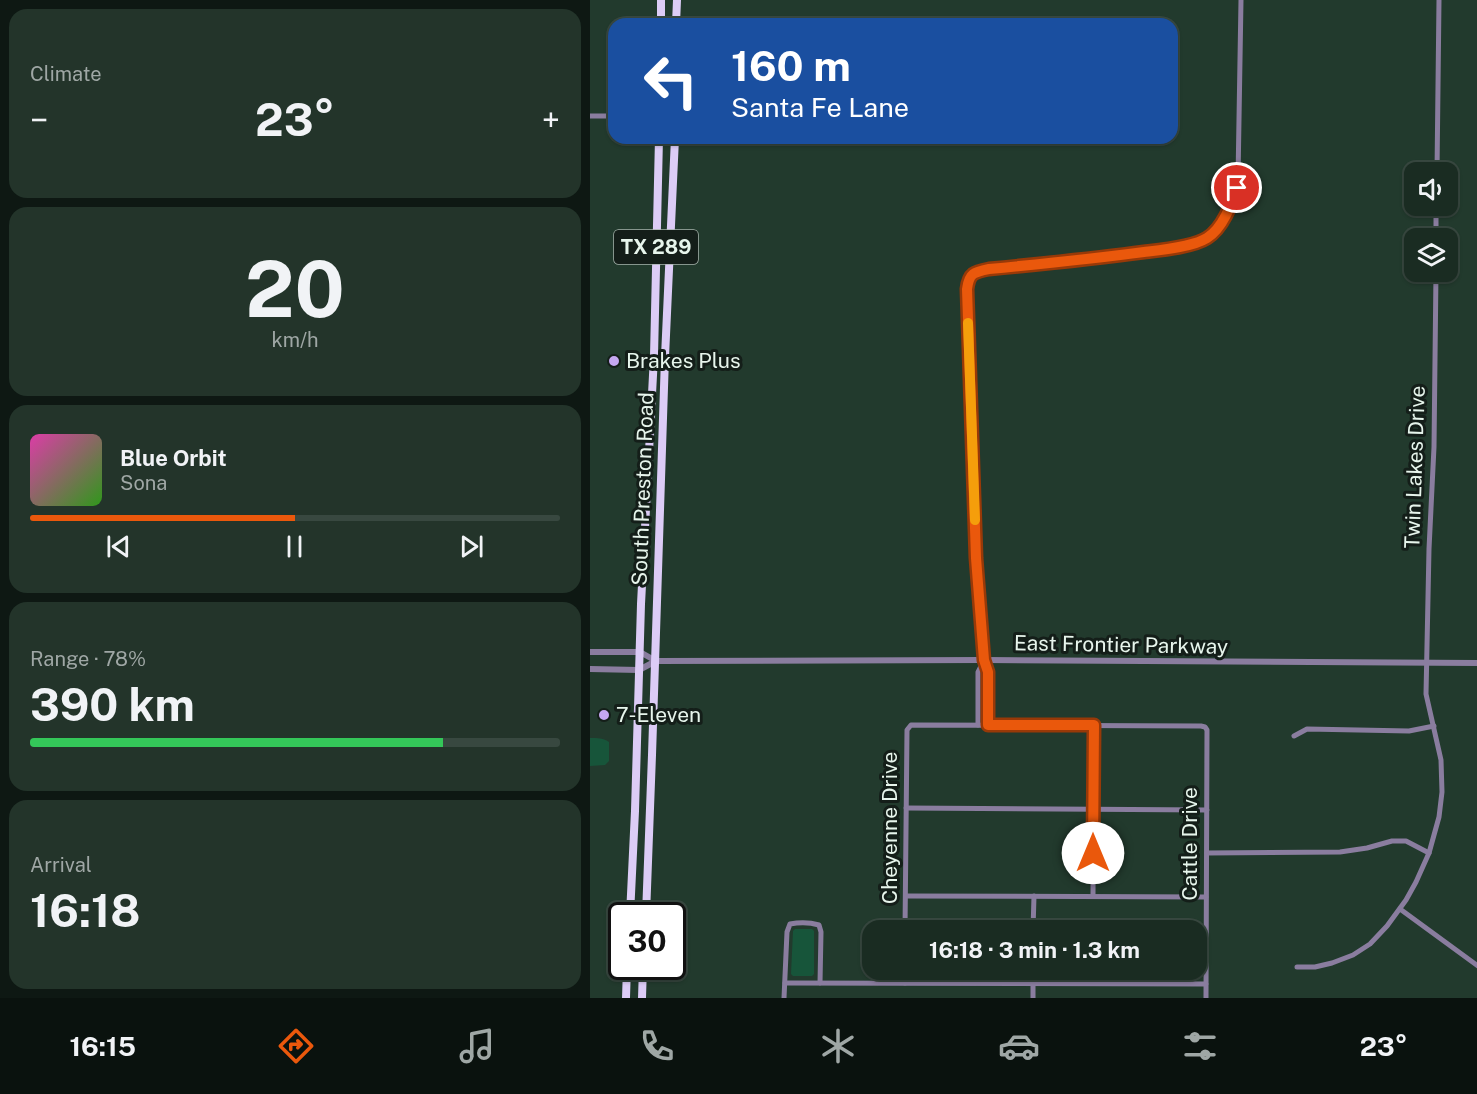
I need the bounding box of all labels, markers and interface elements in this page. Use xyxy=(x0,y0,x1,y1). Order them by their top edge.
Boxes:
text: 160 m xyxy=(731,41,851,90)
icon: left xyxy=(632,42,710,120)
text: Climate xyxy=(30,62,102,86)
text: Santa Fe Lane xyxy=(731,91,909,123)
text: 23° xyxy=(255,93,335,146)
text: − xyxy=(30,101,48,139)
text: + xyxy=(542,101,560,139)
pin xyxy=(1211,162,1262,213)
map controls xyxy=(1404,162,1458,282)
button: sound xyxy=(1404,162,1458,216)
icon: arrive xyxy=(1220,171,1253,204)
button: layers xyxy=(1404,228,1458,282)
road number: TX 289 xyxy=(614,230,698,264)
text: 20 xyxy=(245,243,345,335)
text: km/h xyxy=(271,328,319,352)
place label: Brakes Plus xyxy=(626,348,741,373)
marker: Brakes Plus xyxy=(607,354,621,368)
street label: Twin Lakes Drive xyxy=(1399,385,1430,549)
street label: South Preston Road xyxy=(627,392,658,586)
text: Blue Orbit xyxy=(120,445,227,471)
text: Sona xyxy=(120,471,167,495)
icon: previous xyxy=(102,530,135,563)
icon: pause xyxy=(278,530,311,563)
icon: next xyxy=(455,530,488,563)
street label: East Frontier Parkway xyxy=(1014,630,1228,659)
text: Range · 78% xyxy=(30,647,146,671)
text: 390 km xyxy=(30,678,195,731)
place label: 7-Eleven xyxy=(616,702,701,727)
marker: 7-Eleven xyxy=(597,708,611,722)
street label: Cheyenne Drive xyxy=(877,752,902,904)
street label: Cattle Drive xyxy=(1177,787,1202,901)
position arrow xyxy=(1061,821,1125,885)
text: Arrival xyxy=(30,853,92,877)
text: 16:18 xyxy=(30,884,141,937)
speed limit sign: 30 xyxy=(608,902,686,980)
text: 16:18 · 3 min · 1.3 km xyxy=(929,937,1140,963)
icon: directions xyxy=(275,1025,317,1067)
icon: music xyxy=(456,1025,498,1067)
icon: phone xyxy=(636,1025,678,1067)
icon: climate xyxy=(817,1025,859,1067)
icon: car xyxy=(998,1025,1040,1067)
icon: filters xyxy=(1179,1025,1221,1067)
text: 16:15 xyxy=(69,1030,136,1062)
text: 23° xyxy=(1360,1030,1408,1062)

